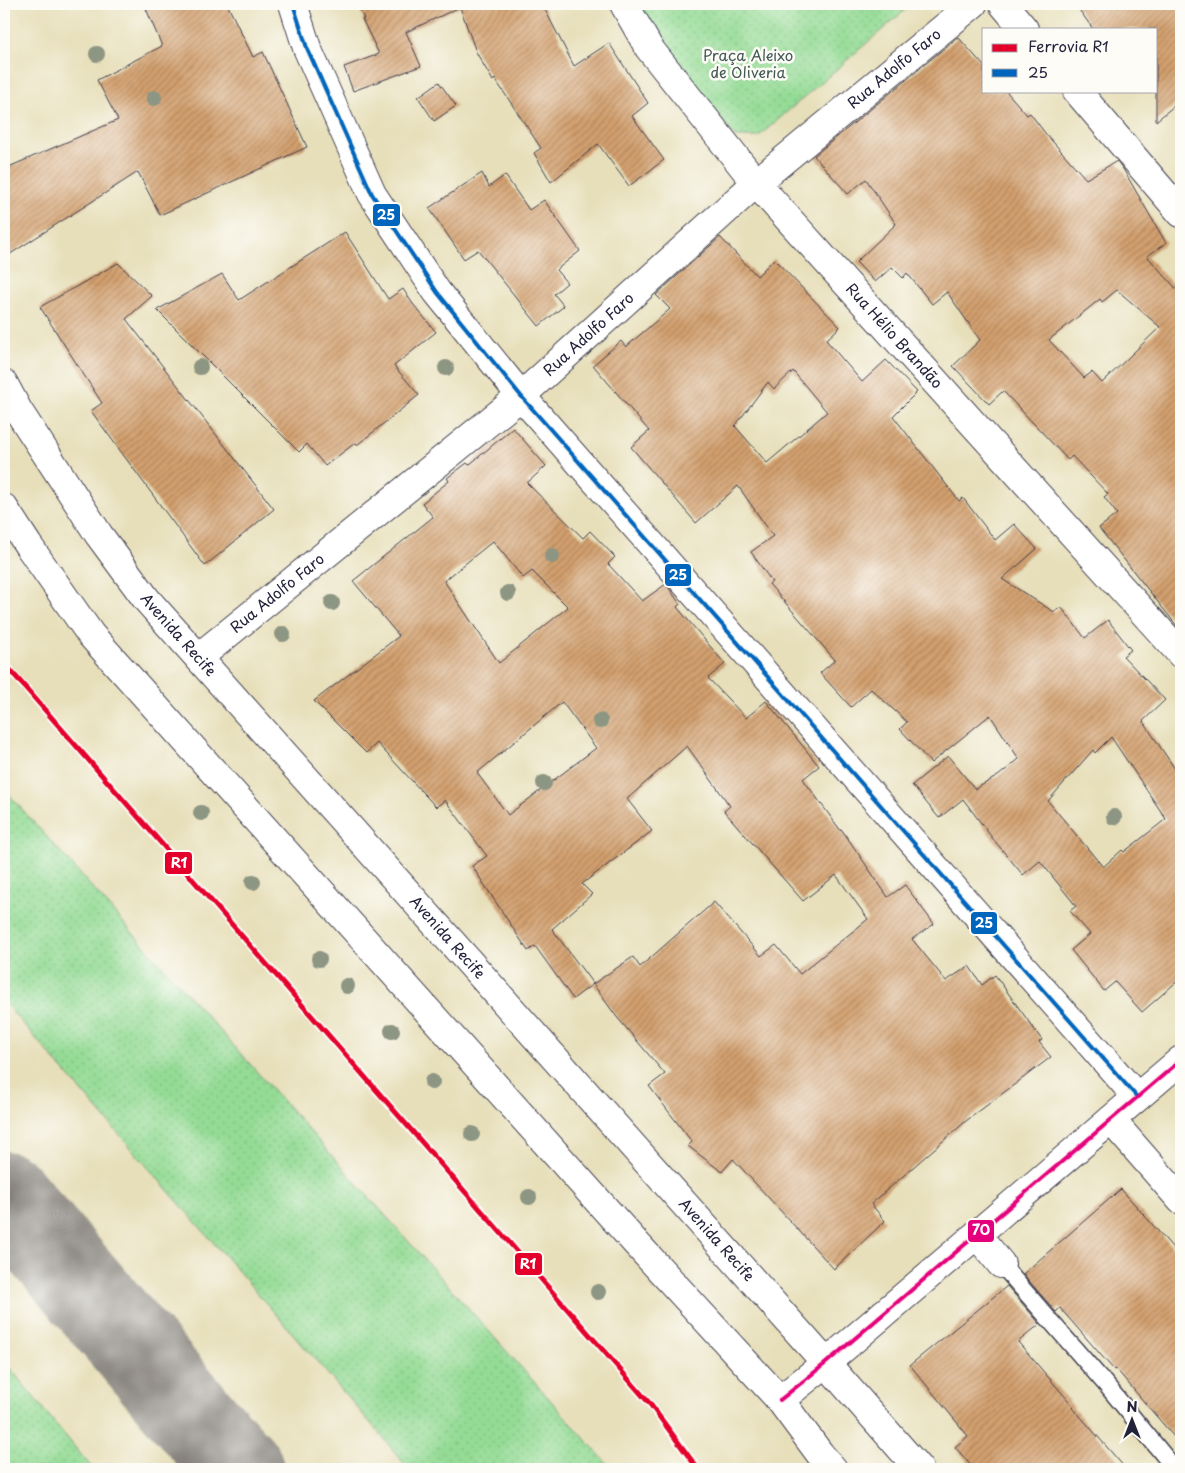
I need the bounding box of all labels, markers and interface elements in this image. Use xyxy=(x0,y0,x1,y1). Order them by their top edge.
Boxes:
street label: Rua Adolfo Faro xyxy=(841,22,945,113)
legend xyxy=(982,28,1158,92)
text: Ferrovia R1 xyxy=(1028,34,1109,57)
park label: Praça Aleixo de Oliveria xyxy=(703,43,793,83)
text: 25 xyxy=(1028,60,1048,83)
line badge: 25 xyxy=(372,203,401,227)
text: 25 xyxy=(377,204,395,225)
street label: Rua Hélio Brandão xyxy=(841,277,949,393)
street label: Rua Adolfo Faro xyxy=(537,286,638,381)
street label: Rua Adolfo Faro xyxy=(224,547,329,638)
line badge: 25 xyxy=(664,563,692,587)
text: 25 xyxy=(669,564,687,585)
street label: Avenida Recife xyxy=(136,588,223,681)
line badge: R1 xyxy=(164,851,193,875)
text: R1 xyxy=(171,852,188,873)
street label: Avenida Recife xyxy=(405,890,492,983)
line badge: 25 xyxy=(970,911,998,935)
text: 25 xyxy=(975,912,993,933)
street label: Avenida Recife xyxy=(674,1192,761,1286)
line badge: 70 xyxy=(967,1219,995,1243)
text: 70 xyxy=(972,1219,990,1240)
line badge: R1 xyxy=(514,1252,543,1276)
text: R1 xyxy=(520,1253,537,1274)
north arrow xyxy=(1108,1396,1158,1446)
text: N xyxy=(1126,1396,1138,1417)

